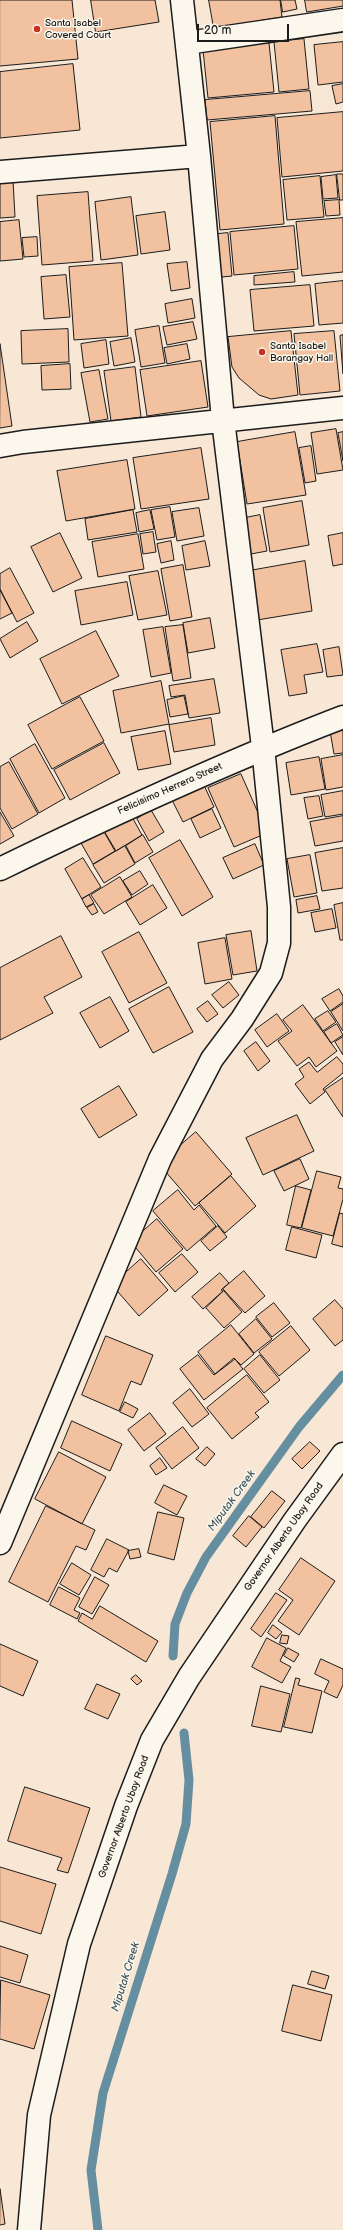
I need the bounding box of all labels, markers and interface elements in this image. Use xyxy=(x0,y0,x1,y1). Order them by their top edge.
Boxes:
scale bar xyxy=(199,16,291,42)
place label: Santa Isabel Covered Court xyxy=(45,17,111,40)
text: 20 m xyxy=(204,23,231,38)
marker: Santa Isabel Covered Court xyxy=(32,24,42,34)
place label: Santa Isabel Barangay Hall xyxy=(270,340,333,364)
marker: Santa Isabel Barangay Hall xyxy=(257,347,267,357)
street label: Felicisimo Herrera Street xyxy=(116,761,224,817)
water label: Miputak Creek xyxy=(205,1468,259,1534)
street label: Governor Alberto Ubay Road xyxy=(242,1480,326,1594)
street label: Governor Alberto Ubay Road xyxy=(96,1754,152,1880)
water label: Miputak Creek xyxy=(109,1941,143,2013)

